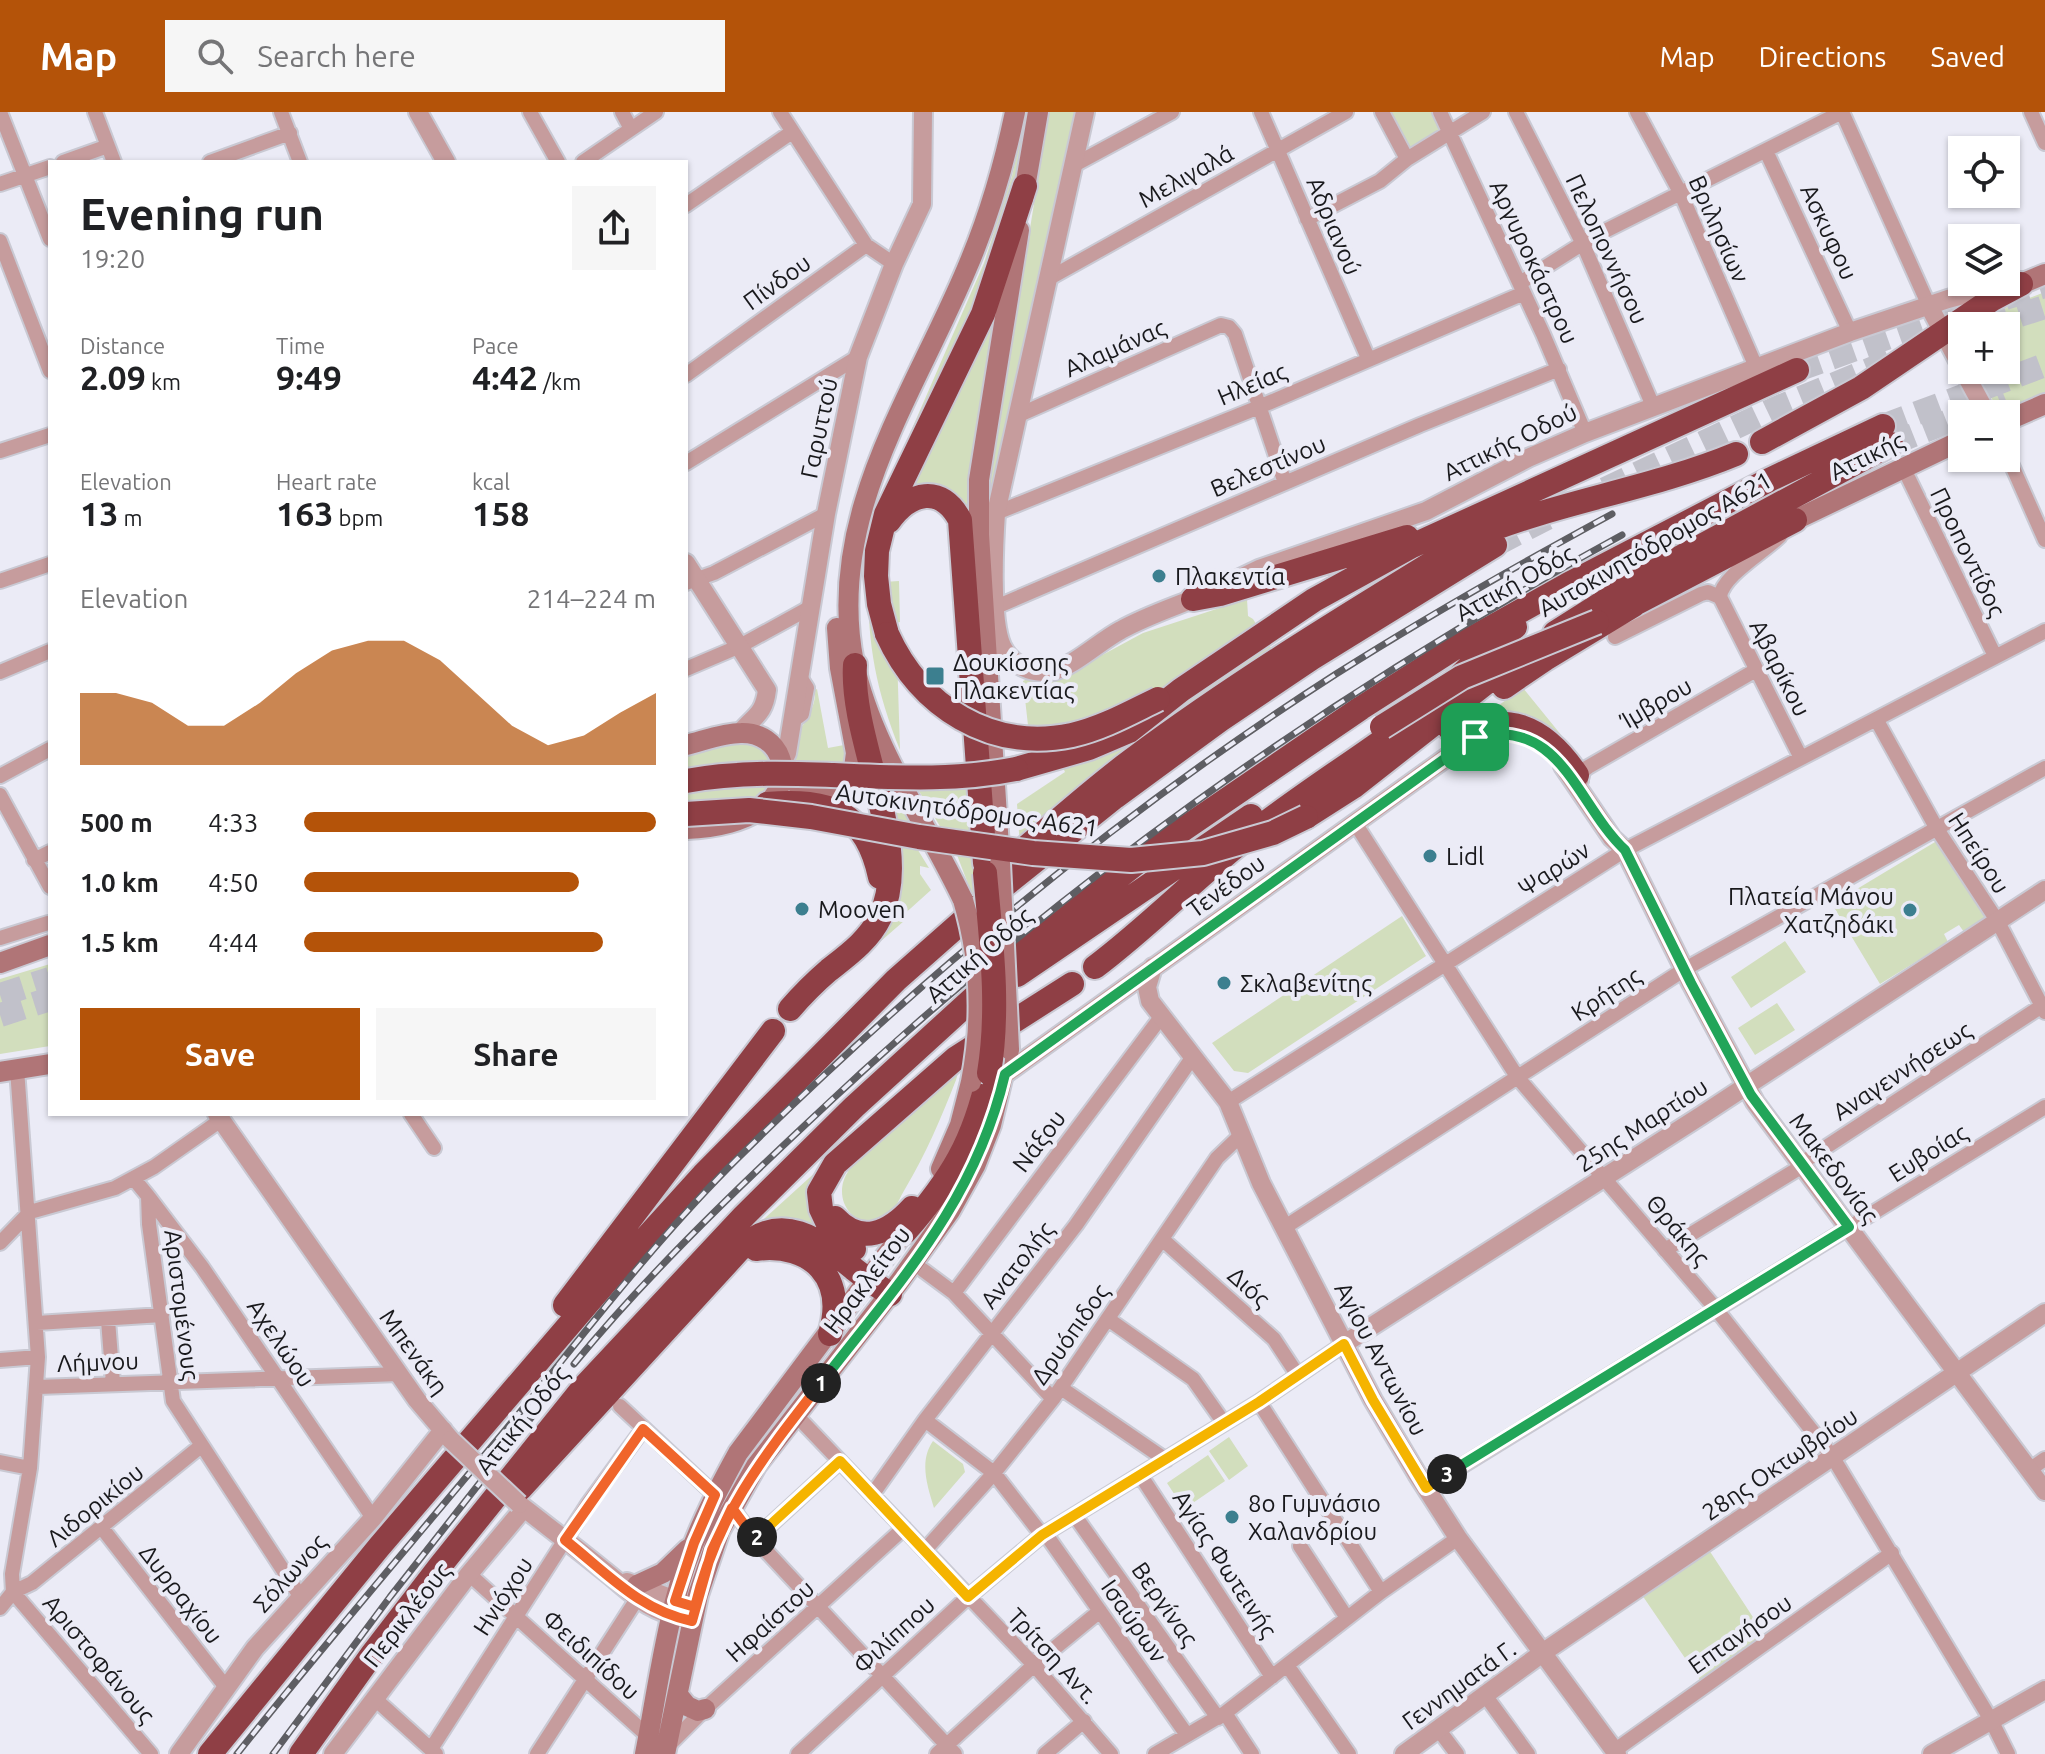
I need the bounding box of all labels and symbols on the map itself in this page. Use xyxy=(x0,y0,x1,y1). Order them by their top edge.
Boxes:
street label: Μελιγαλά xyxy=(1134,139,1238,213)
street label: Πελοποννήσου xyxy=(1560,170,1654,328)
street label: Βριλησίων xyxy=(1683,171,1755,287)
street label: Αδριανού xyxy=(1301,173,1367,279)
street label: Αργυροκάστρου xyxy=(1484,176,1584,348)
street label: Ασκυφου xyxy=(1795,180,1863,284)
street label: Πίνδου xyxy=(738,249,816,315)
street label: Αλαμάνας xyxy=(1060,314,1170,382)
street label: Ηλείας xyxy=(1213,357,1291,411)
street label: Γαρυττού xyxy=(795,375,843,481)
street label: Αττικής Οδού xyxy=(1439,398,1581,486)
street label: Αττικής xyxy=(1825,426,1909,486)
street label: Βελεστίνου xyxy=(1206,430,1330,502)
street label: Αυτοκινητόδρομος Α621 xyxy=(1534,466,1776,622)
street label: Προποντίδος xyxy=(1925,483,2011,621)
street label: Αττική Οδός xyxy=(1451,539,1579,627)
place label: Πλακεντία xyxy=(1175,563,1285,590)
marker: Πλακεντία xyxy=(1150,567,1168,585)
street label: Αβαρίκου xyxy=(1744,615,1816,721)
place label: Δουκίσσης Πλακεντίας xyxy=(953,649,1074,704)
marker: Δουκίσσης Πλακεντίας xyxy=(924,665,946,687)
street label: Ίμβρου xyxy=(1615,672,1697,735)
pin xyxy=(1441,703,1509,771)
street label: Αυτοκινητόδρομος Α621 xyxy=(834,778,1100,842)
street label: Ηπείρου xyxy=(1943,808,2015,898)
street label: Ψαρών xyxy=(1513,836,1595,902)
place label: Lidl xyxy=(1446,843,1484,870)
marker: Lidl xyxy=(1421,847,1439,865)
street label: Τενέδου xyxy=(1182,849,1270,923)
place label: Πλατεία Μάνου Χατζηδάκι xyxy=(1728,883,1894,938)
place label: Mooven xyxy=(818,896,906,923)
marker: Mooven xyxy=(793,900,811,918)
marker: Πλατεία Μάνου Χατζηδάκι xyxy=(1901,901,1919,919)
street label: Αττική Οδός xyxy=(920,902,1038,1008)
street label: Κρήτης xyxy=(1566,962,1646,1026)
place label: Σκλαβενίτης xyxy=(1240,970,1372,997)
marker: Σκλαβενίτης xyxy=(1215,974,1233,992)
street label: Αναγεννήσεως xyxy=(1828,1016,1976,1126)
street label: 25ης Μαρτίου xyxy=(1571,1073,1713,1177)
street label: Νάξου xyxy=(1007,1105,1071,1177)
street label: Μακεδονίας xyxy=(1784,1108,1884,1228)
street label: Ευβοίας xyxy=(1884,1118,1972,1188)
street label: Θράκης xyxy=(1641,1189,1715,1271)
street label: Ανατολής xyxy=(975,1216,1059,1314)
street label: Ηρακλείτου xyxy=(818,1221,916,1339)
street label: Αριστομένους xyxy=(159,1228,205,1382)
street label: Διός xyxy=(1223,1261,1275,1313)
street label: Αγίου Αντωνίου xyxy=(1329,1278,1433,1440)
street label: Δρυόπιδος xyxy=(1026,1279,1114,1389)
street label: Αχελώου xyxy=(242,1294,320,1392)
street label: Μπενάκη xyxy=(374,1304,454,1400)
street label: Λήμνου xyxy=(57,1347,139,1377)
street label: Αττική Οδός xyxy=(470,1360,574,1480)
pin: 1 xyxy=(801,1363,841,1403)
street label: 28ης Οκτωβρίου xyxy=(1697,1402,1863,1526)
pin: 3 xyxy=(1427,1454,1467,1494)
street label: Λιδορικίου xyxy=(41,1458,149,1552)
street label: Αγίας Φωτεινής xyxy=(1168,1486,1282,1642)
place label: 8ο Γυμνάσιο Χαλανδρίου xyxy=(1248,1490,1381,1545)
marker: 8ο Γυμνάσιο Χαλανδρίου xyxy=(1223,1508,1241,1526)
pin: 2 xyxy=(737,1517,777,1557)
street label: Σόλωνος xyxy=(248,1528,332,1618)
street label: Δυρραχίου xyxy=(134,1539,228,1649)
street label: Ηνιόχου xyxy=(468,1552,538,1640)
street label: Βεργίνας xyxy=(1126,1557,1204,1651)
street label: Περικλέους xyxy=(358,1558,456,1672)
street label: Ισαύρων xyxy=(1096,1574,1172,1668)
street label: Ηφαίστου xyxy=(720,1575,820,1667)
street label: Επτανήσου xyxy=(1683,1589,1797,1679)
street label: Αριστοφάνους xyxy=(38,1590,160,1728)
street label: Φιλίππου xyxy=(848,1591,940,1679)
street label: Τρίτση Αντ. xyxy=(1002,1603,1104,1709)
street label: Φειδιπίδου xyxy=(537,1605,645,1705)
street label: Γεννηματά Γ. xyxy=(1397,1635,1521,1735)

